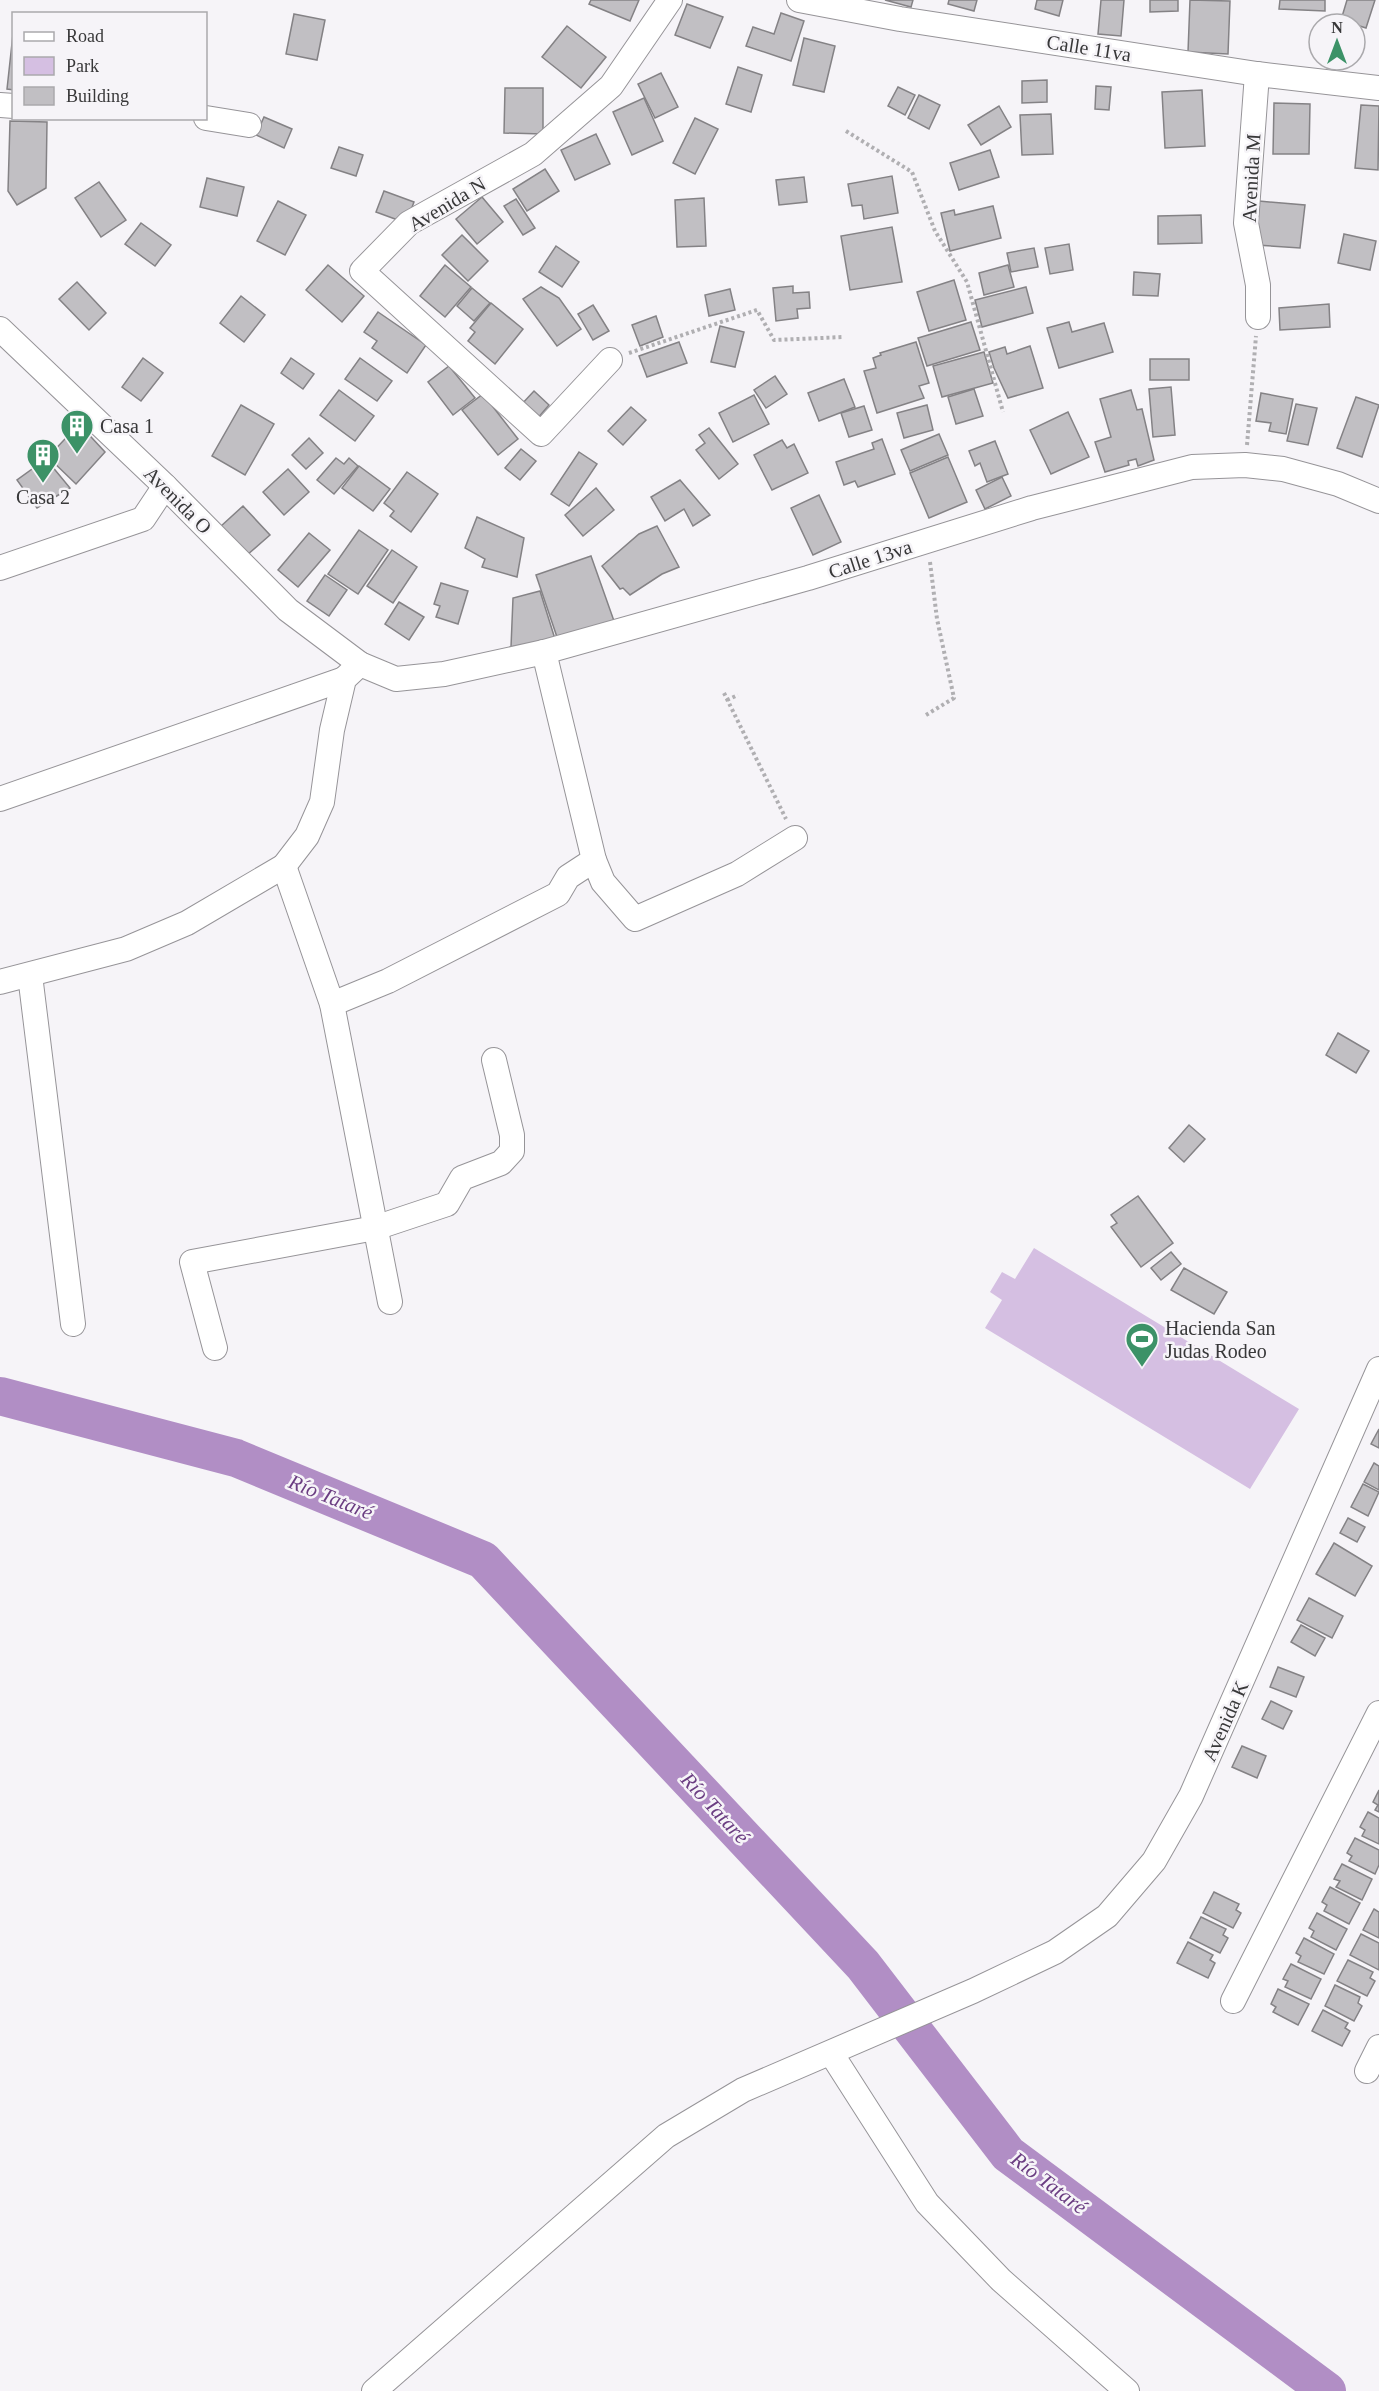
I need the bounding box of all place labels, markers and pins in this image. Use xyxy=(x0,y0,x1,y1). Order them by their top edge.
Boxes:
building icon: Casa 1 xyxy=(59,408,95,455)
place label: Casa 1 xyxy=(100,415,154,437)
building icon: Casa 2 xyxy=(25,437,61,484)
place label: Casa 2 xyxy=(16,486,70,508)
place label: Hacienda San Judas Rodeo xyxy=(1165,1317,1276,1362)
sports icon: Hacienda San Judas Rodeo xyxy=(1124,1321,1160,1368)

